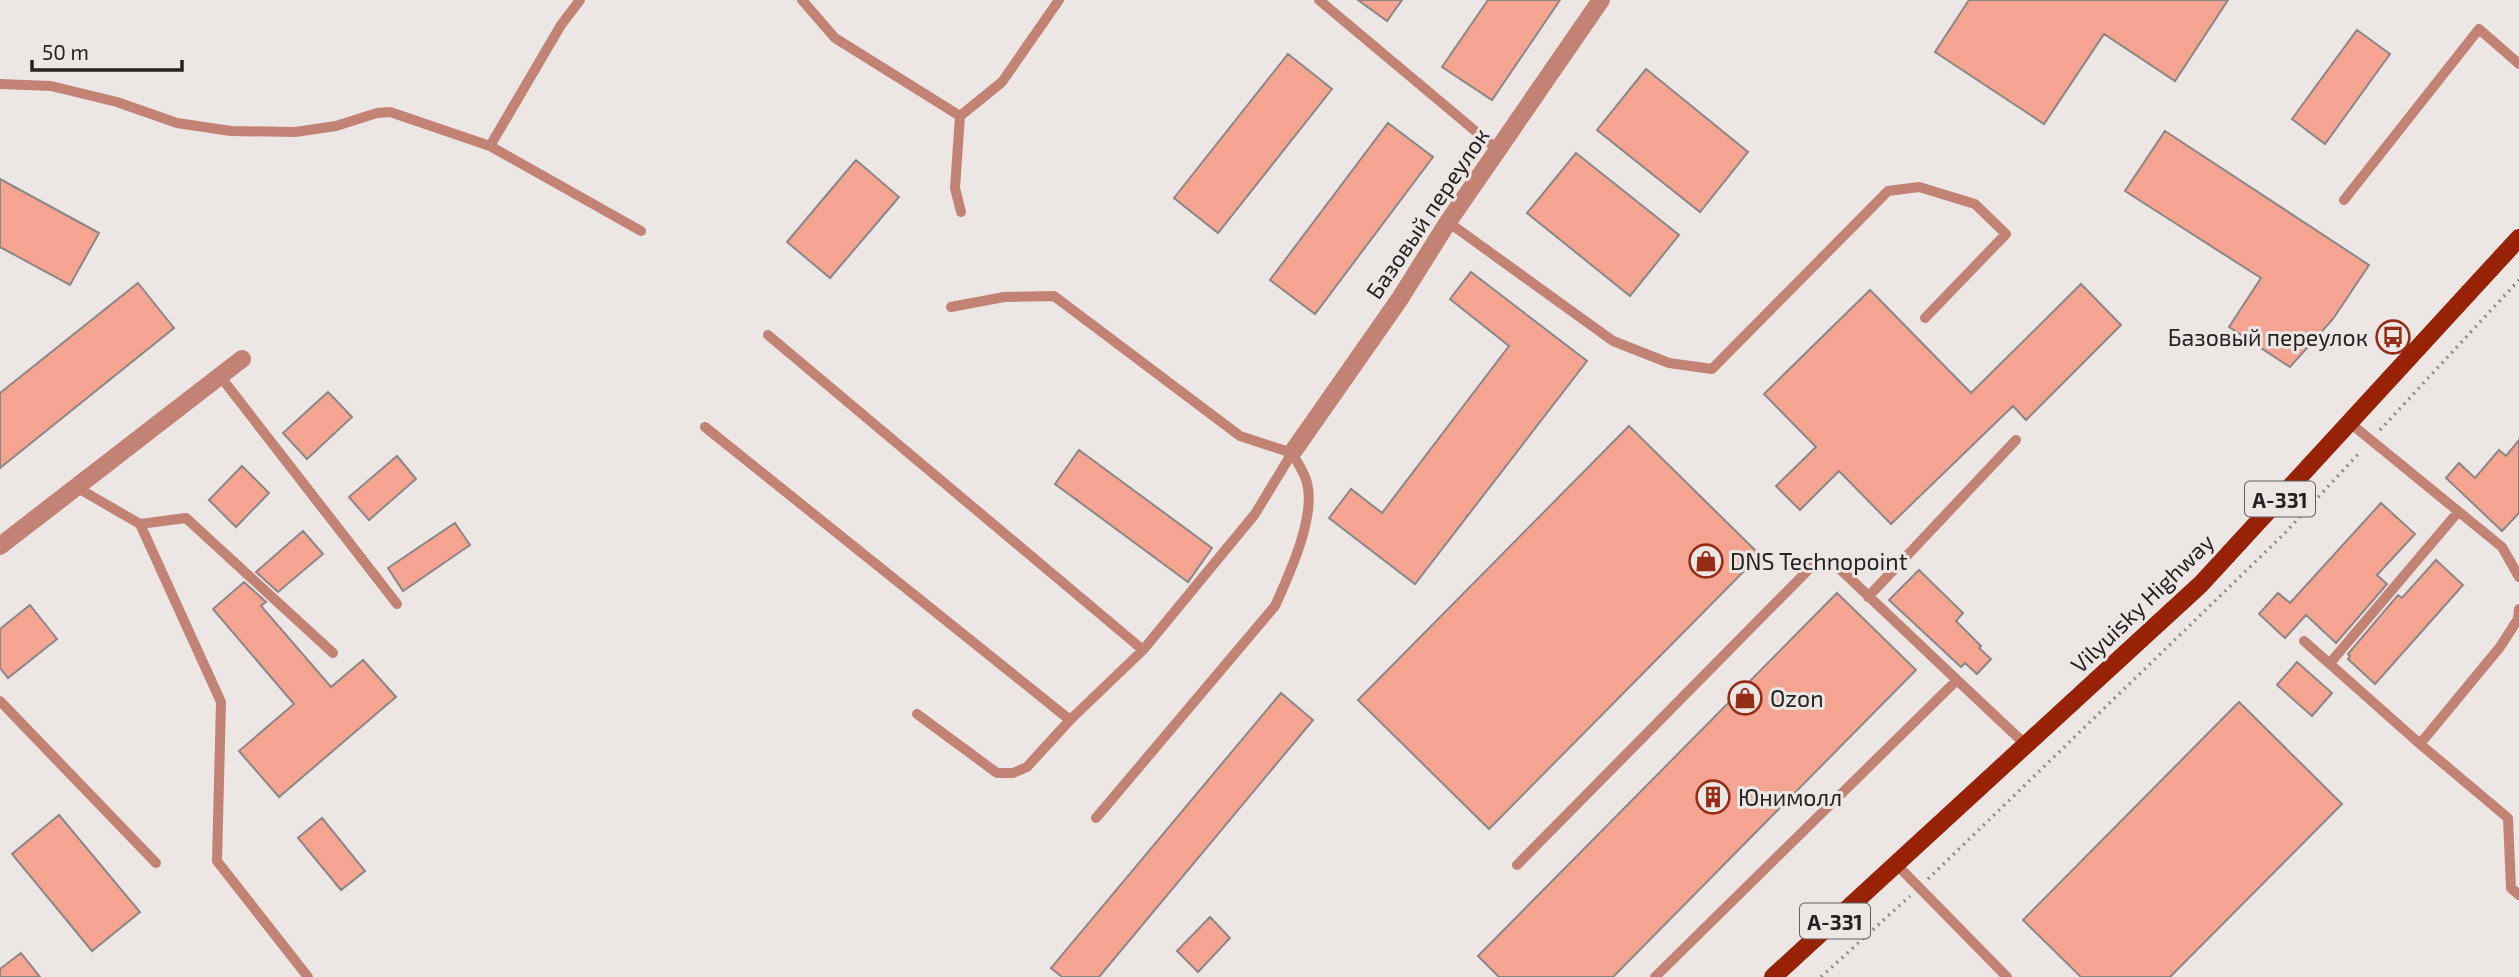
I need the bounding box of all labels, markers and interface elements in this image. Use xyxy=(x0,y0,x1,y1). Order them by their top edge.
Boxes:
scale bar xyxy=(32,28,182,72)
text: 50 m xyxy=(42,39,89,64)
street label: Базовый переулок xyxy=(1359,122,1495,304)
bus stop icon: Базовый переулок xyxy=(2374,318,2412,356)
place label: Базовый переулок xyxy=(2168,323,2368,352)
road number: А-331 xyxy=(2245,482,2315,516)
street label: Vilyuisky Highway xyxy=(2065,528,2219,678)
shop icon: DNS Technopoint xyxy=(1687,542,1725,580)
place label: DNS Technopoint xyxy=(1730,547,1908,575)
shop icon: Ozon xyxy=(1726,679,1764,717)
place label: Ozon xyxy=(1770,684,1824,712)
building icon: Юнимолл xyxy=(1694,778,1732,816)
place label: Юнимолл xyxy=(1738,783,1842,811)
road number: А-331 xyxy=(1800,904,1870,939)

